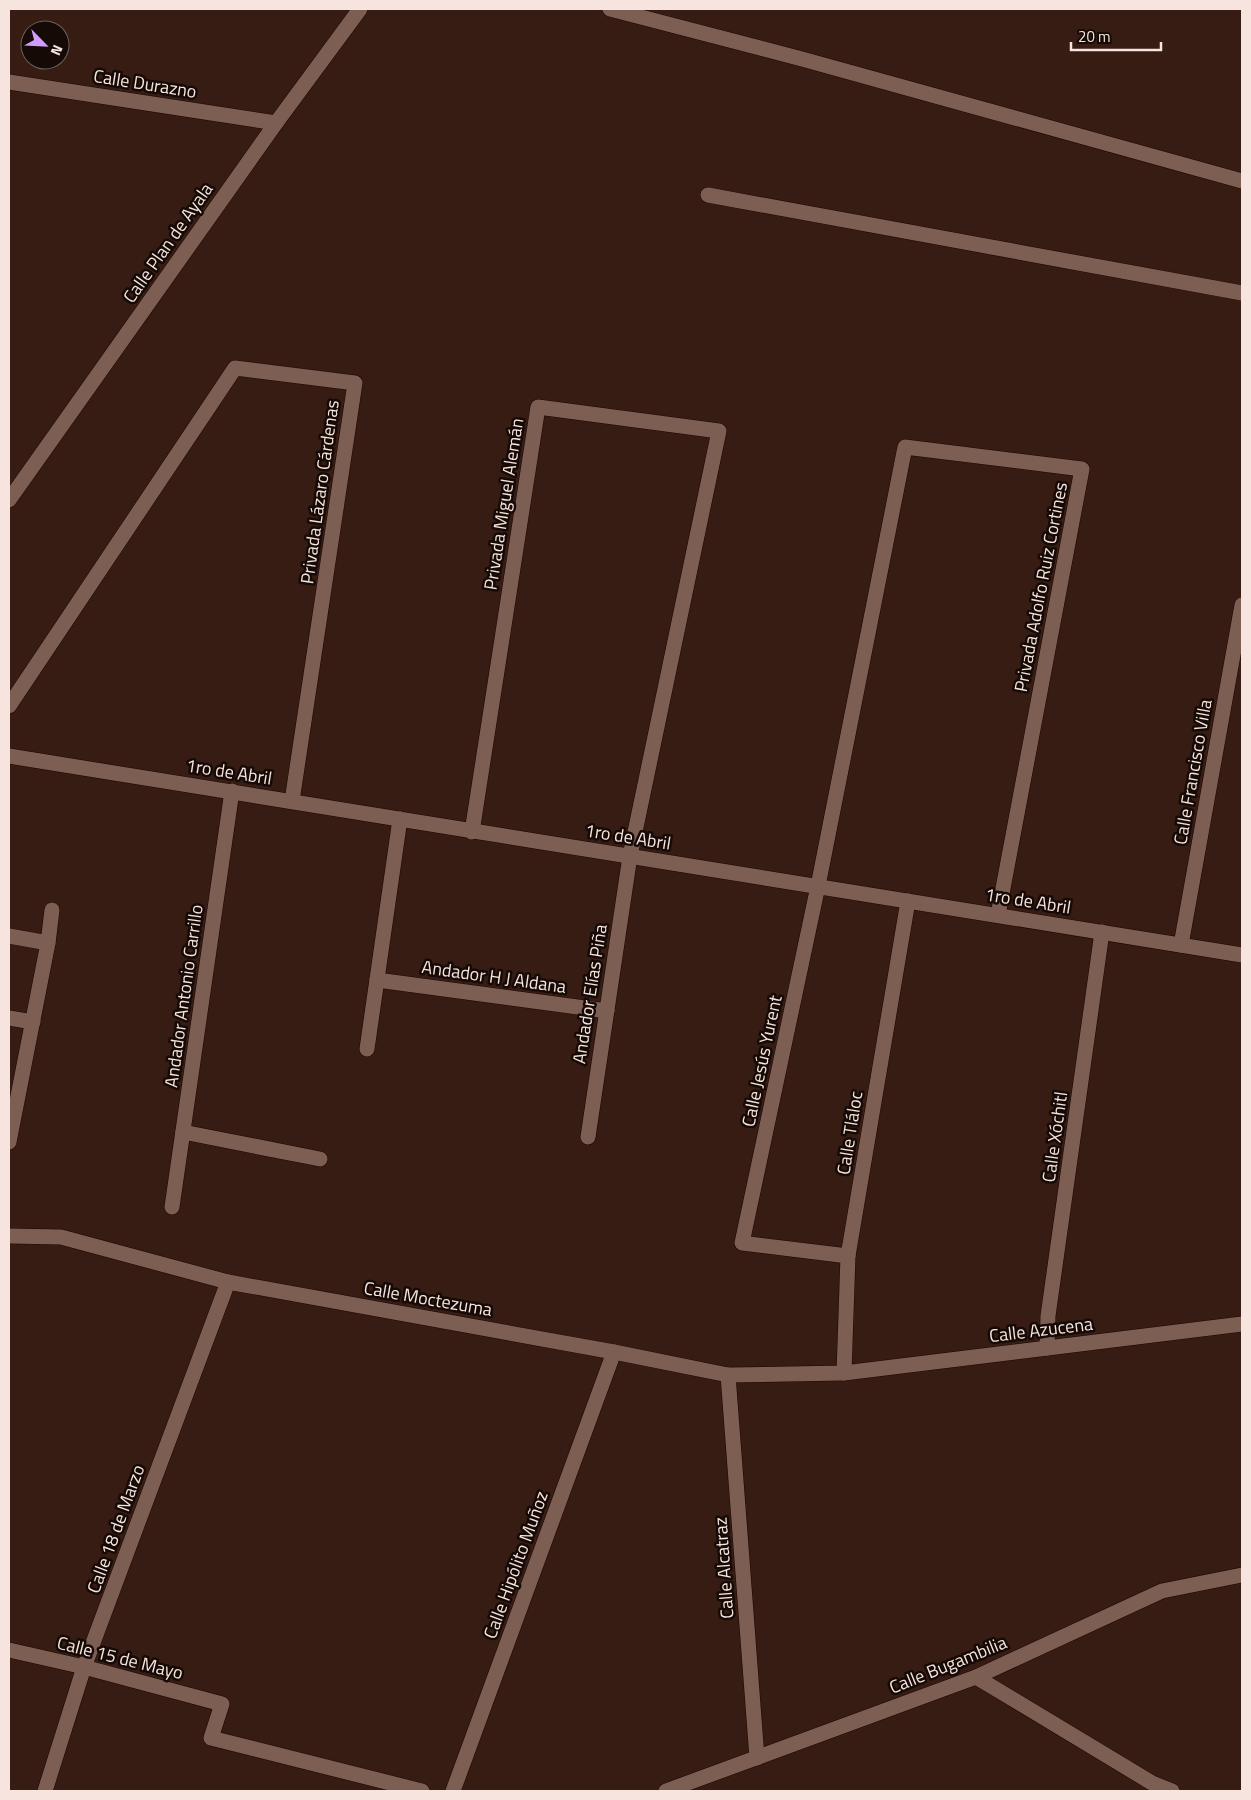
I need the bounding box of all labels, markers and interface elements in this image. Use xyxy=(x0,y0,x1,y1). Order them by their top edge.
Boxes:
north arrow xyxy=(20,20,70,70)
scale bar xyxy=(1071,20,1161,52)
text: 20 m xyxy=(1078,25,1111,48)
text: N xyxy=(46,42,69,59)
street label: Calle Durazno xyxy=(92,62,199,105)
street label: Calle Plan de Ayala xyxy=(116,177,219,308)
street label: Privada Lázaro Cárdenas xyxy=(293,398,346,586)
street label: Privada Miguel Alemán xyxy=(477,416,530,592)
street label: Privada Adolfo Ruiz Cortines xyxy=(1007,480,1074,694)
street label: Calle Francisco Villa xyxy=(1166,697,1219,847)
street label: 1ro de Abril xyxy=(184,751,274,792)
street label: 1ro de Abril xyxy=(583,816,673,857)
street label: 1ro de Abril xyxy=(983,880,1073,921)
street label: Andador Antonio Carrillo xyxy=(157,903,210,1089)
street label: Andador Elías Piña xyxy=(565,922,614,1066)
street label: Andador H J Aldana xyxy=(420,953,568,1000)
street label: Calle Jesús Yurent xyxy=(734,992,789,1129)
street label: Calle Tláloc xyxy=(830,1089,869,1177)
street label: Calle Xóchitl xyxy=(1035,1090,1074,1184)
street label: Calle Moctezuma xyxy=(362,1274,494,1323)
street label: Calle Azucena xyxy=(988,1310,1094,1349)
street label: Calle 18 de Marzo xyxy=(80,1461,151,1597)
street label: Calle Hipólito Muñoz xyxy=(476,1487,555,1642)
street label: Calle Alcatraz xyxy=(706,1516,741,1620)
street label: Calle 15 de Mayo xyxy=(54,1629,186,1686)
street label: Calle Bugambilia xyxy=(885,1629,1011,1700)

